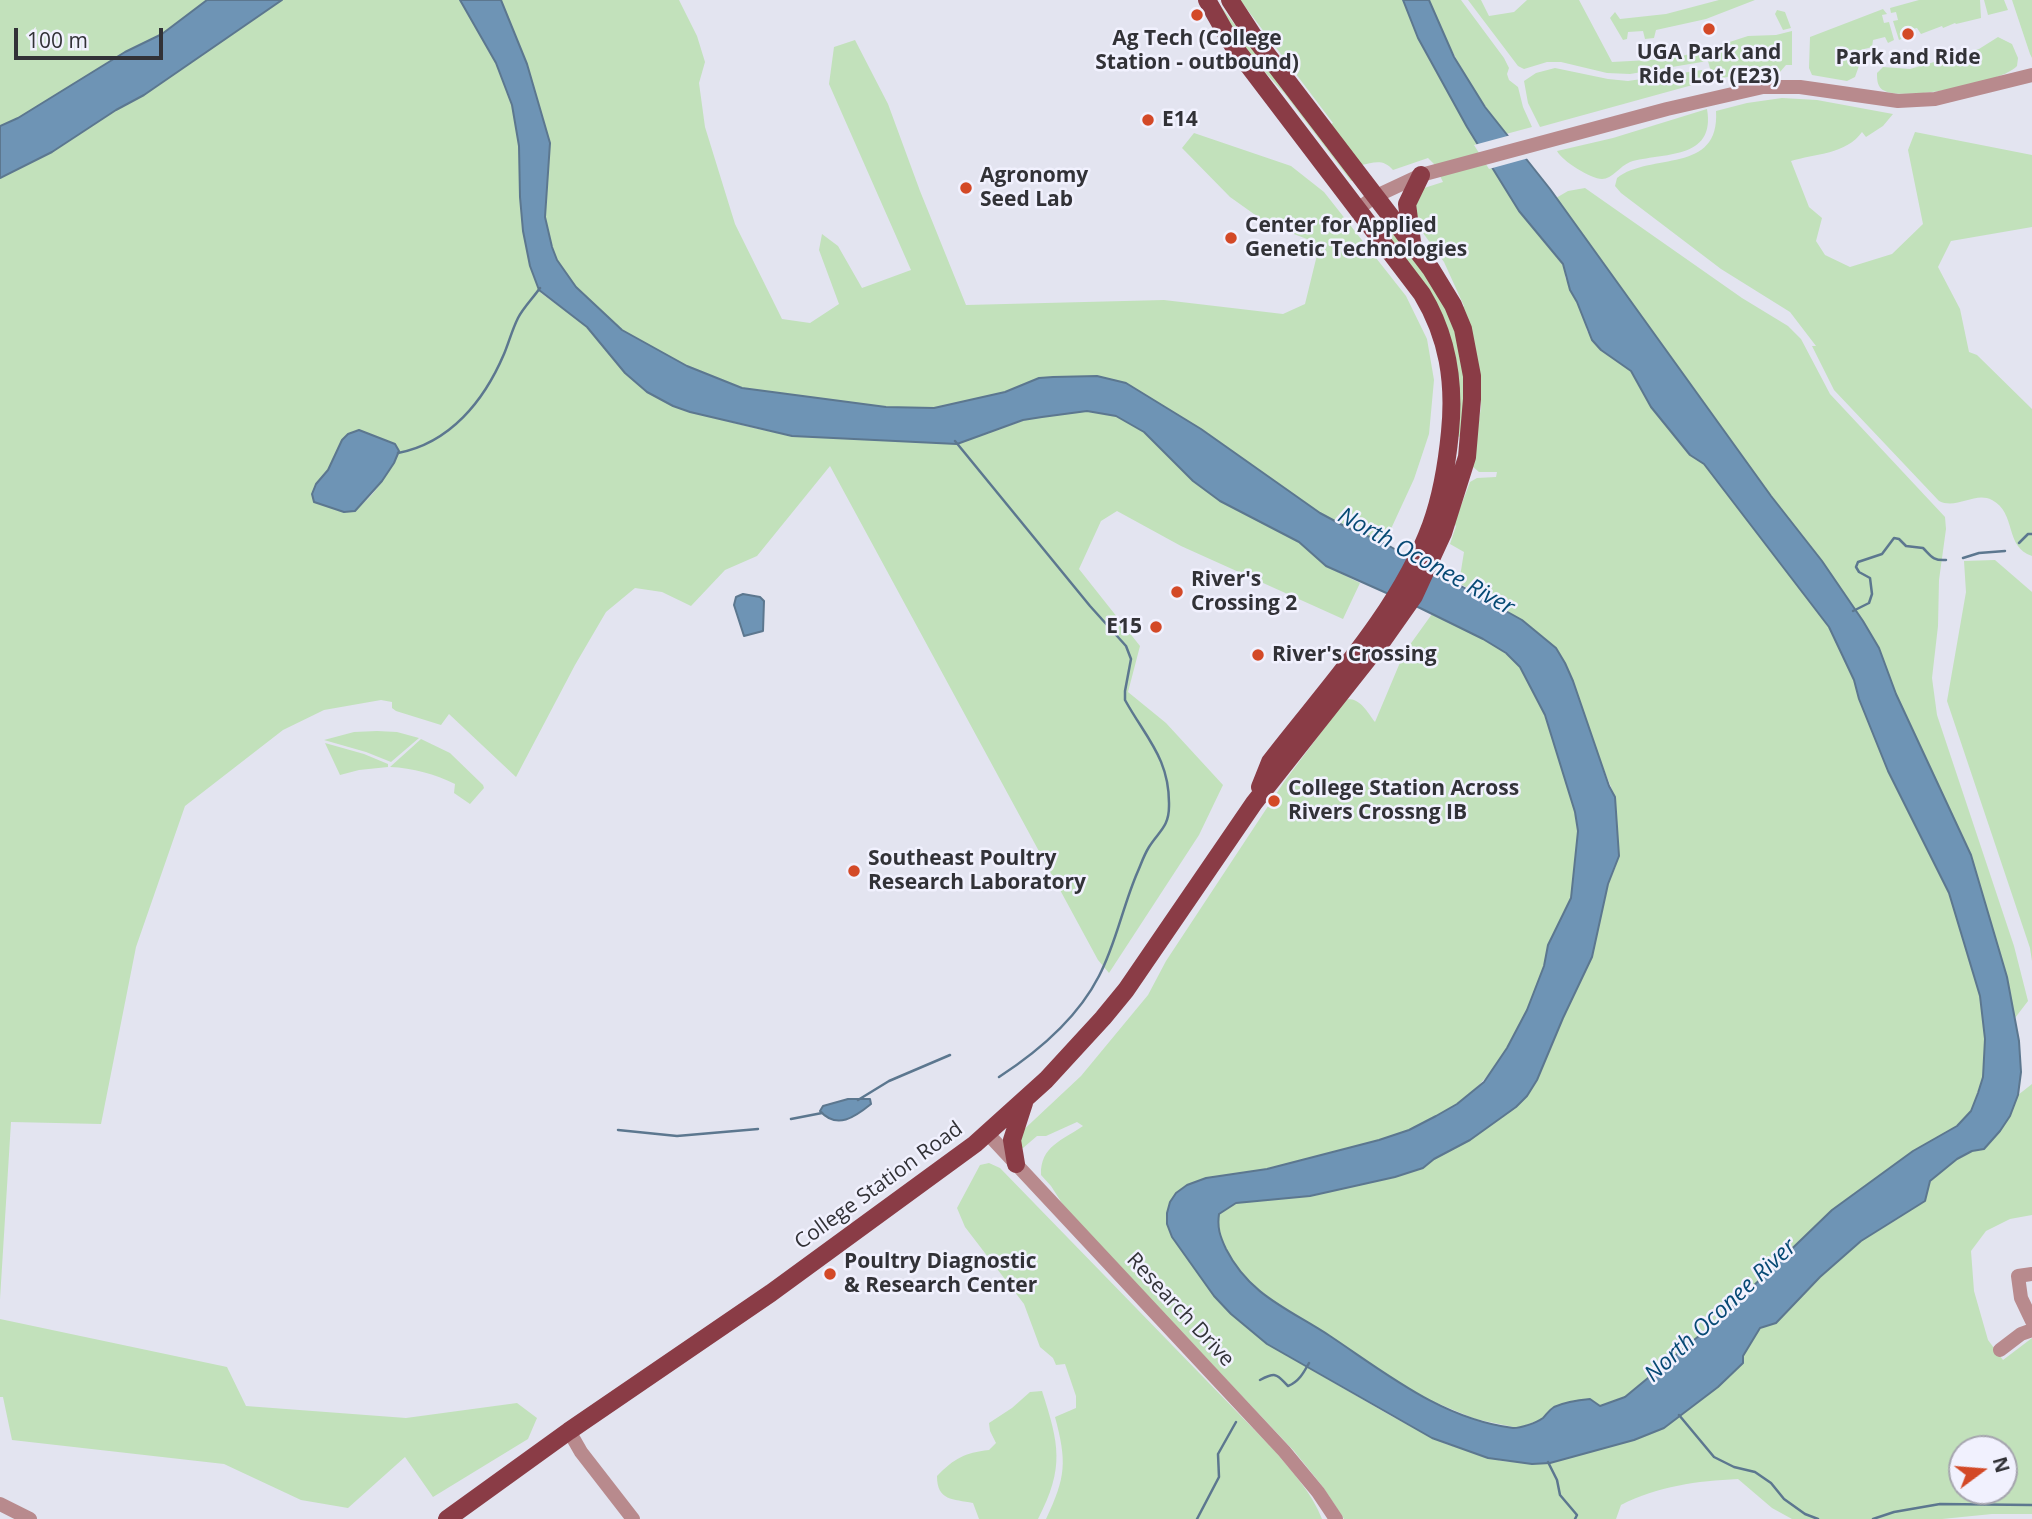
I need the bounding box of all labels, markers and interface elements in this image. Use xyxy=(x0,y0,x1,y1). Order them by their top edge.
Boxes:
marker: Ag Tech (College Station - outbound) xyxy=(1189,7,1205,23)
scale bar xyxy=(18,14,166,58)
marker: UGA Park and Ride Lot (E23) xyxy=(1701,21,1717,37)
text: 100 m xyxy=(27,26,88,54)
place label: Ag Tech (College Station - outbound) xyxy=(1095,26,1299,76)
marker: Park and Ride xyxy=(1900,26,1916,42)
place label: UGA Park and Ride Lot (E23) xyxy=(1637,40,1781,90)
place label: Park and Ride xyxy=(1835,45,1981,71)
place label: E14 xyxy=(1162,107,1198,133)
marker: E14 xyxy=(1140,112,1156,128)
place label: Agronomy Seed Lab xyxy=(980,163,1088,213)
marker: Agronomy Seed Lab xyxy=(958,180,974,196)
place label: Center for Applied Genetic Technologies xyxy=(1245,213,1467,263)
marker: Center for Applied Genetic Technologies xyxy=(1223,230,1239,246)
water label: North Oconee River xyxy=(1333,502,1519,622)
place label: River's Crossing 2 xyxy=(1191,567,1297,617)
marker: River's Crossing 2 xyxy=(1169,584,1185,600)
place label: E15 xyxy=(1106,614,1142,640)
marker: E15 xyxy=(1148,619,1164,635)
place label: River's Crossing xyxy=(1272,642,1437,668)
marker: River's Crossing xyxy=(1250,647,1266,663)
place label: College Station Across Rivers Crossng IB xyxy=(1288,776,1519,826)
marker: College Station Across Rivers Crossng IB xyxy=(1266,793,1282,809)
place label: Southeast Poultry Research Laboratory xyxy=(868,846,1086,896)
marker: Southeast Poultry Research Laboratory xyxy=(846,863,862,879)
street label: College Station Road xyxy=(790,1117,968,1255)
water label: North Oconee River xyxy=(1639,1234,1803,1388)
street label: Research Drive xyxy=(1121,1248,1239,1372)
place label: Poultry Diagnostic & Research Center xyxy=(844,1249,1037,1299)
marker: Poultry Diagnostic & Research Center xyxy=(822,1266,838,1282)
north arrow xyxy=(1948,1435,2018,1505)
text: N xyxy=(1987,1454,2016,1476)

